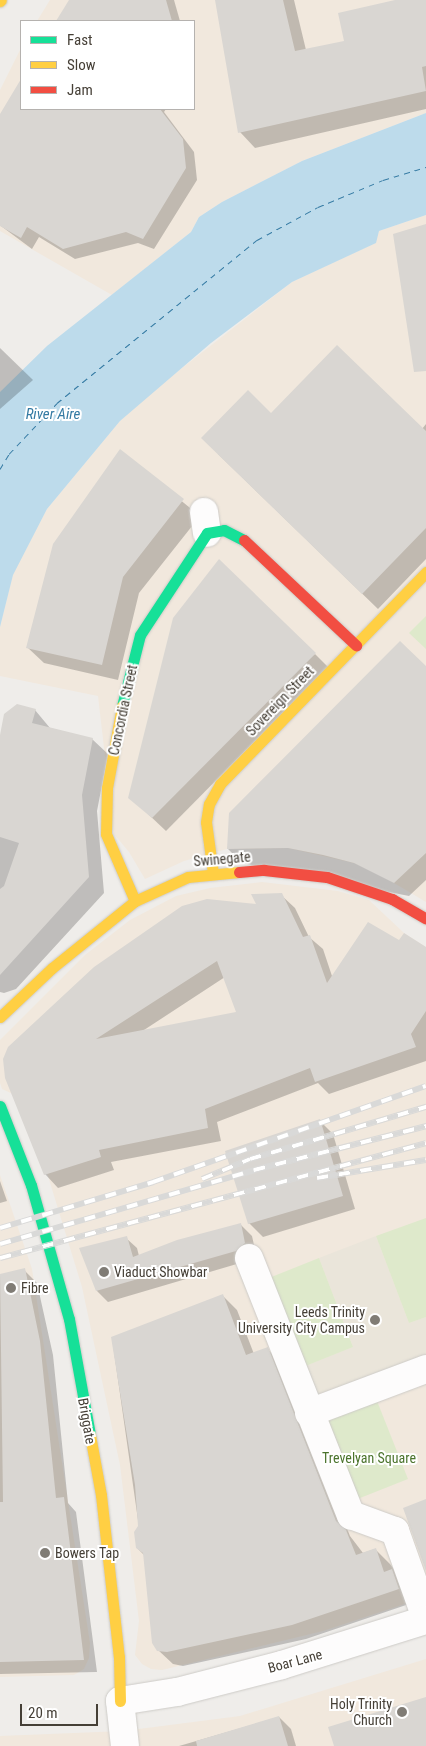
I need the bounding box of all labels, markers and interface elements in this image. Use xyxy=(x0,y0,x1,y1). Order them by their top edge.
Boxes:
legend xyxy=(20,20,195,110)
text: Fast xyxy=(67,31,92,49)
text: Slow xyxy=(67,56,96,74)
text: Jam xyxy=(67,81,93,99)
water label: River Aire xyxy=(26,406,80,424)
street label: Concordia Street xyxy=(105,663,141,757)
street label: Sovereign Street xyxy=(243,663,317,739)
street label: Swinegate xyxy=(193,848,251,870)
place label: Viaduct Showbar xyxy=(114,1264,207,1280)
marker: Viaduct Showbar xyxy=(98,1266,110,1278)
place label: Fibre xyxy=(21,1280,49,1296)
marker: Fibre xyxy=(5,1282,17,1294)
place label: Leeds Trinity University City Campus xyxy=(238,1304,365,1336)
marker: Leeds Trinity University City Campus xyxy=(369,1314,381,1326)
street label: Briggate xyxy=(75,1397,99,1445)
park label: Trevelyan Square xyxy=(322,1450,416,1466)
place label: Bowers Tap xyxy=(55,1545,119,1561)
marker: Bowers Tap xyxy=(39,1547,51,1559)
street label: Boar Lane xyxy=(266,1646,324,1676)
scale bar xyxy=(22,1694,100,1726)
place label: Holy Trinity Church xyxy=(330,1696,392,1728)
text: 20 m xyxy=(28,1704,58,1722)
marker: Holy Trinity Church xyxy=(396,1706,408,1718)

